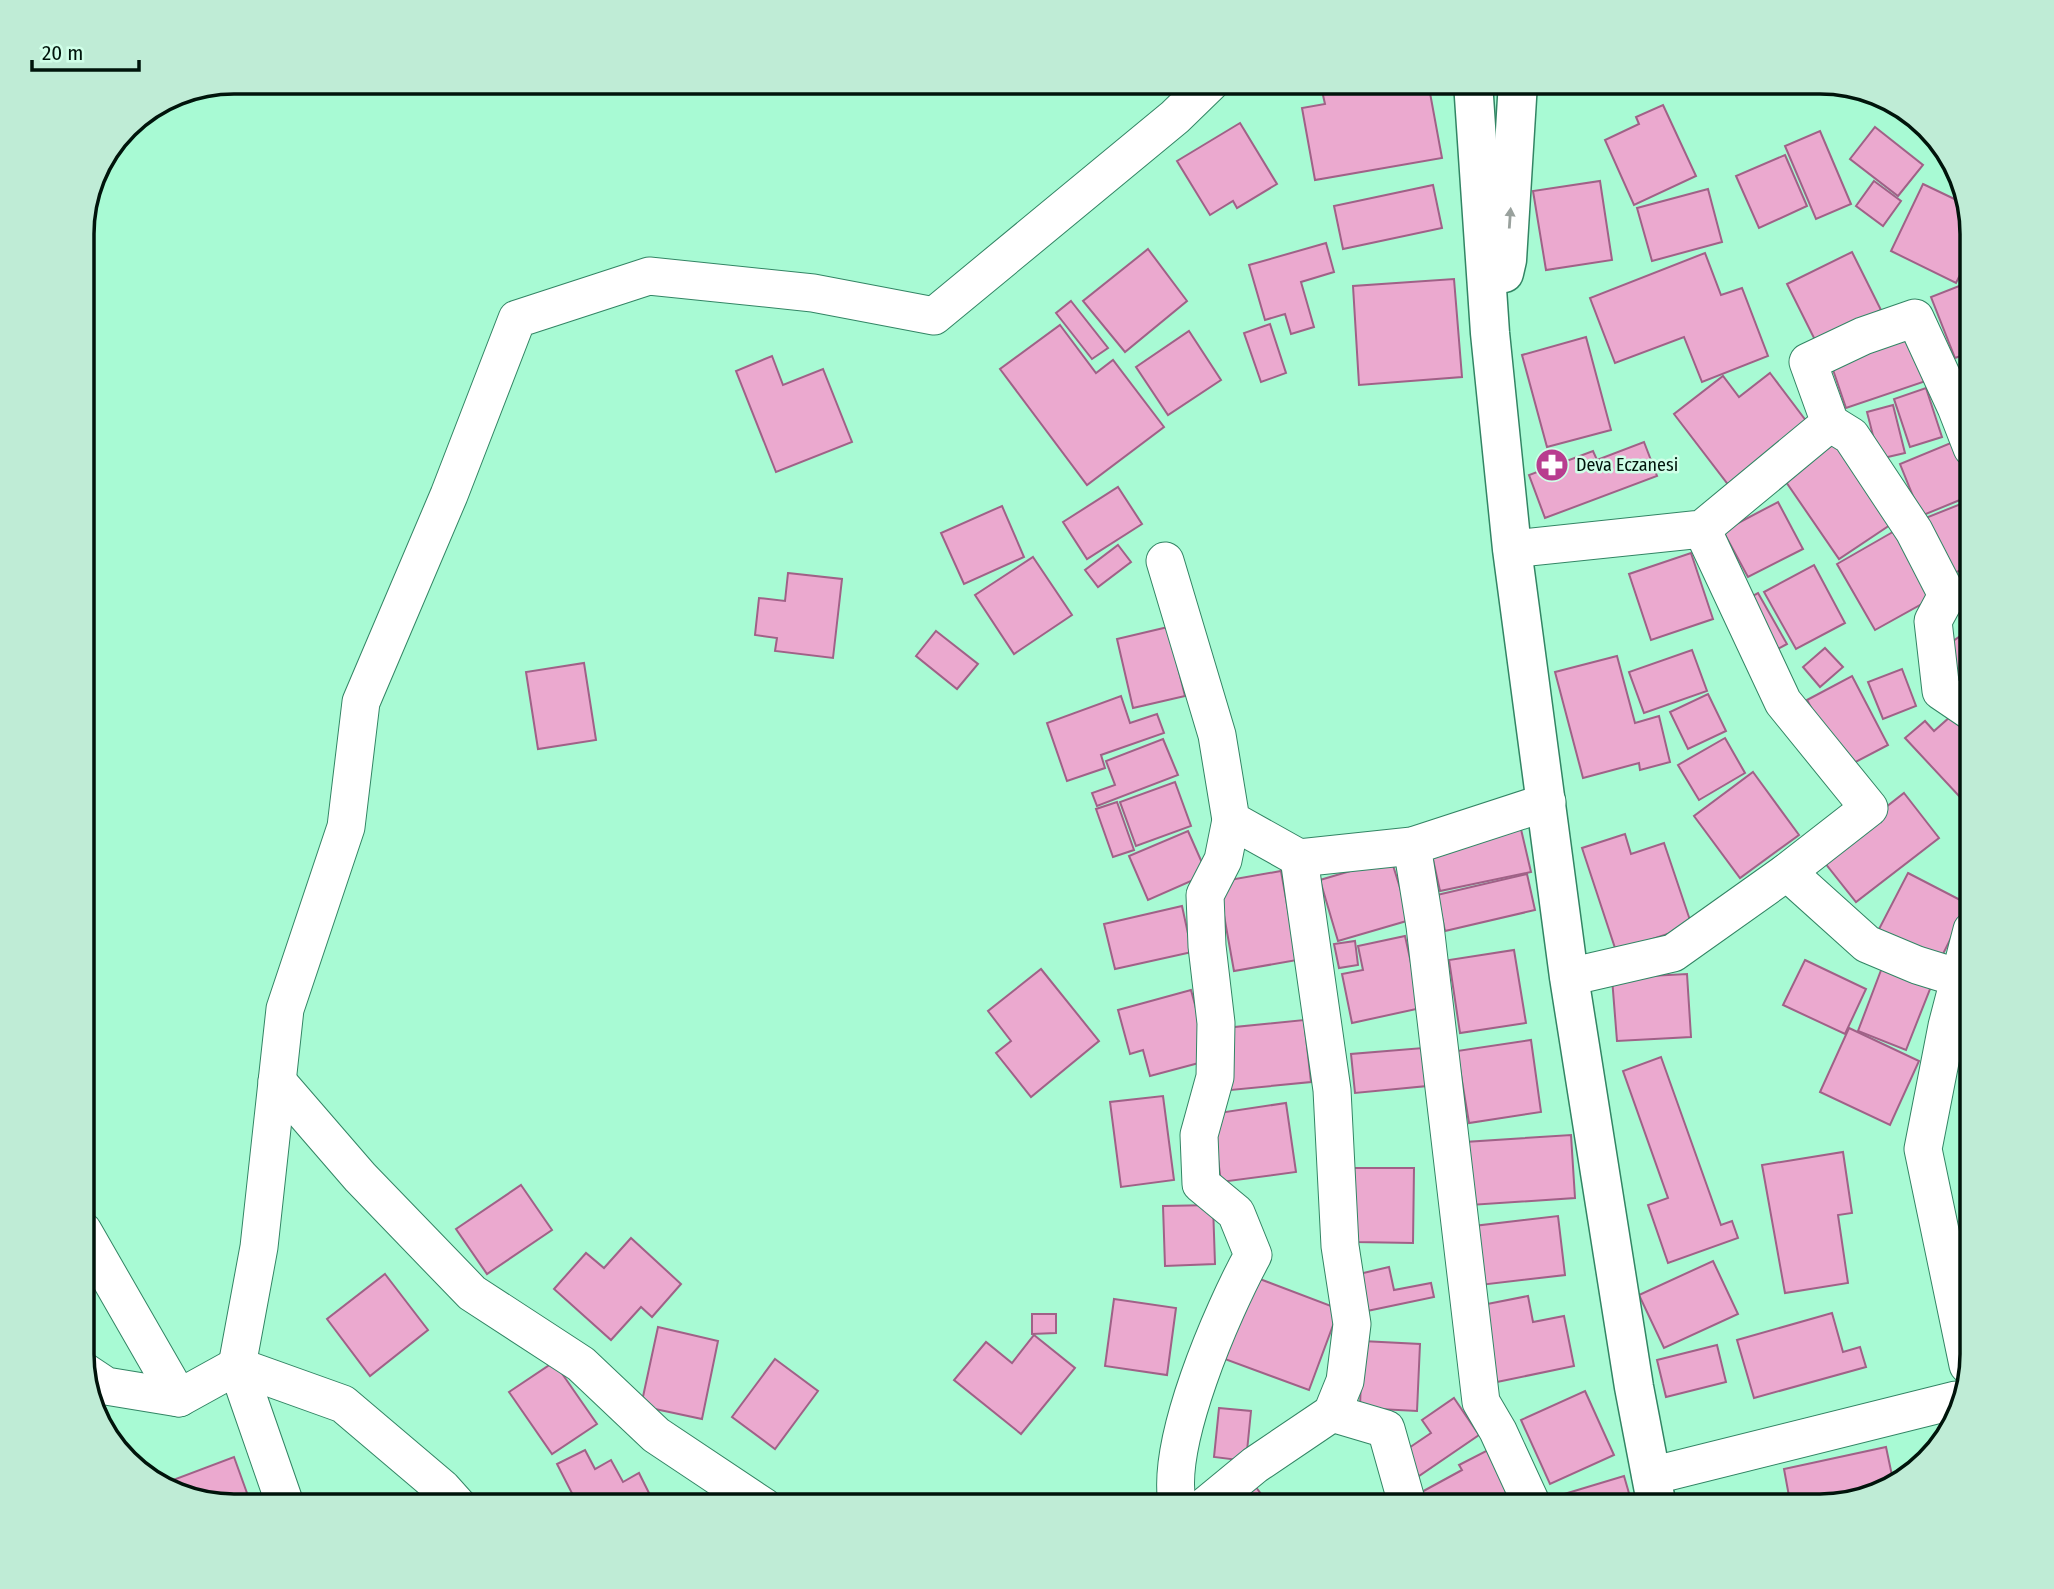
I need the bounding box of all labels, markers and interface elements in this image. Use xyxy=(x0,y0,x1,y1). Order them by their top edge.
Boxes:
scale bar xyxy=(32,28,138,72)
text: 20 m xyxy=(42,40,83,66)
one-way arrow xyxy=(1504,206,1515,228)
pharmacy icon: Deva Eczanesi xyxy=(1533,446,1571,484)
place label: Deva Eczanesi xyxy=(1576,454,1678,476)

